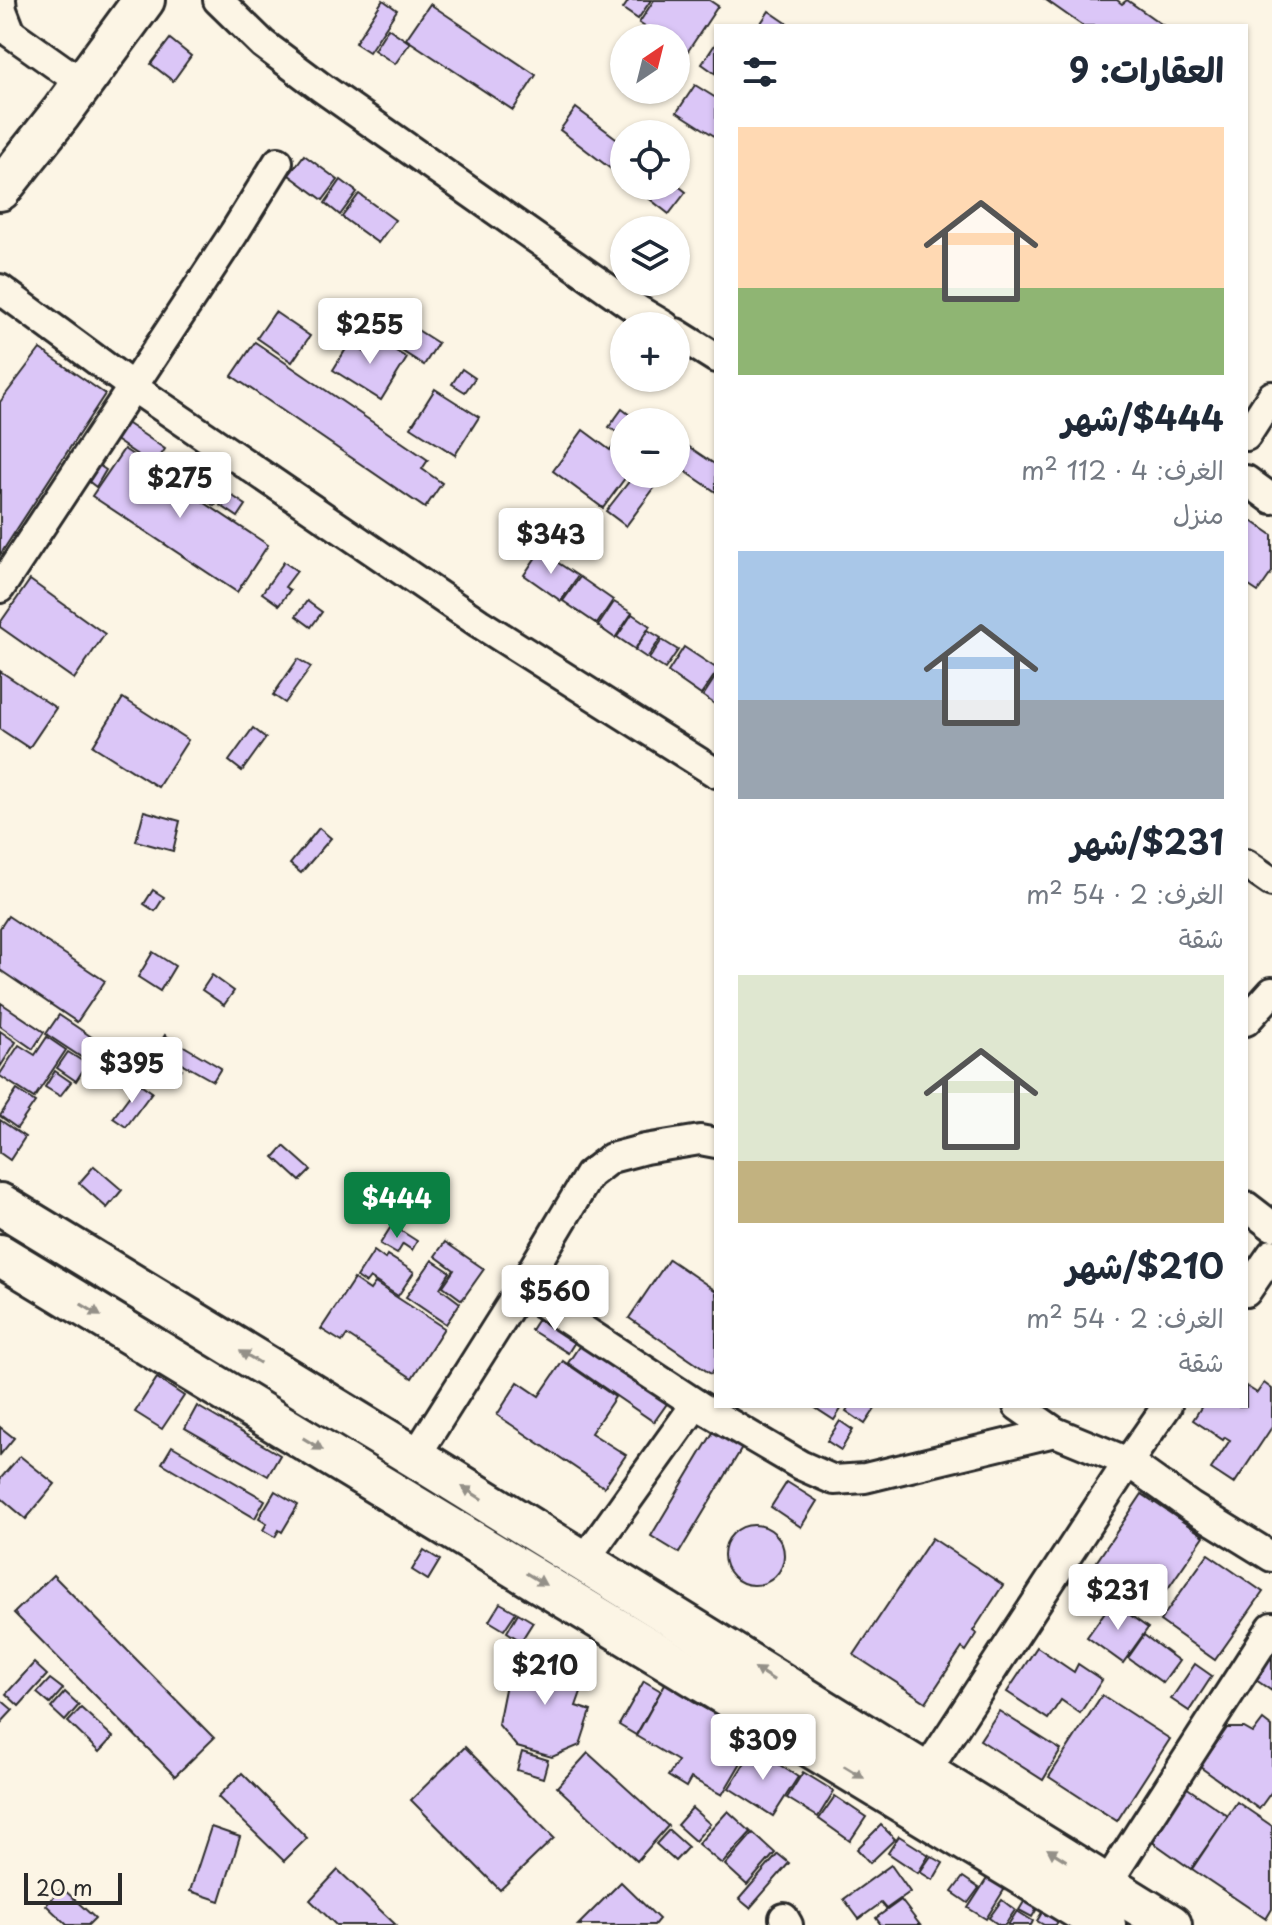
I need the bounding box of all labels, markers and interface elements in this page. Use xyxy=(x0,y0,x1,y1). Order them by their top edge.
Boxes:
north arrow xyxy=(610,24,690,104)
map controls xyxy=(610,24,690,488)
text: العقارات: 9 xyxy=(1069,43,1224,95)
icon: filters xyxy=(738,50,782,94)
button: locate xyxy=(610,120,690,200)
icon: home xyxy=(909,179,1053,323)
button: layers xyxy=(610,216,690,296)
pin: $255 xyxy=(323,298,417,366)
text: $255 xyxy=(336,304,404,343)
button: + xyxy=(610,312,690,392)
text: $444/شهر xyxy=(1062,391,1224,443)
button: − xyxy=(610,408,690,488)
text: الغرف: 4 · 112 m² xyxy=(1021,450,1224,489)
pin: $275 xyxy=(133,452,227,520)
text: $275 xyxy=(147,458,213,497)
text: منزل xyxy=(1173,494,1224,533)
pin: $343 xyxy=(504,508,598,576)
text: $343 xyxy=(517,514,585,553)
icon: home xyxy=(909,603,1053,747)
text: $231/شهر xyxy=(1071,815,1224,867)
text: الغرف: 2 · 54 m² xyxy=(1026,874,1224,913)
text: شقة xyxy=(1179,918,1224,957)
icon: home xyxy=(909,1027,1053,1171)
pin: $395 xyxy=(85,1037,179,1105)
text: $395 xyxy=(99,1043,165,1082)
pin: $444 xyxy=(350,1172,444,1240)
text: $444 xyxy=(362,1178,432,1217)
text: $210/شهر xyxy=(1066,1239,1224,1291)
pin: $560 xyxy=(508,1265,602,1333)
text: $560 xyxy=(520,1271,590,1310)
text: الغرف: 2 · 54 m² xyxy=(1026,1298,1224,1337)
one-way arrow xyxy=(80,1302,102,1316)
text: شقة xyxy=(1179,1342,1224,1381)
one-way arrow xyxy=(239,1350,261,1364)
one-way arrow xyxy=(302,1437,324,1451)
one-way arrow xyxy=(461,1487,483,1501)
pin: $231 xyxy=(1071,1564,1165,1632)
text: $231 xyxy=(1087,1570,1149,1609)
one-way arrow xyxy=(525,1572,547,1586)
pin: $210 xyxy=(498,1639,592,1707)
text: $210 xyxy=(512,1645,578,1684)
one-way arrow xyxy=(754,1667,775,1682)
pin: $309 xyxy=(716,1714,810,1782)
text: $309 xyxy=(729,1720,797,1759)
one-way arrow xyxy=(843,1764,865,1778)
one-way arrow xyxy=(1046,1848,1068,1862)
scale bar xyxy=(24,1869,122,1905)
text: 20 m xyxy=(36,1870,93,1903)

